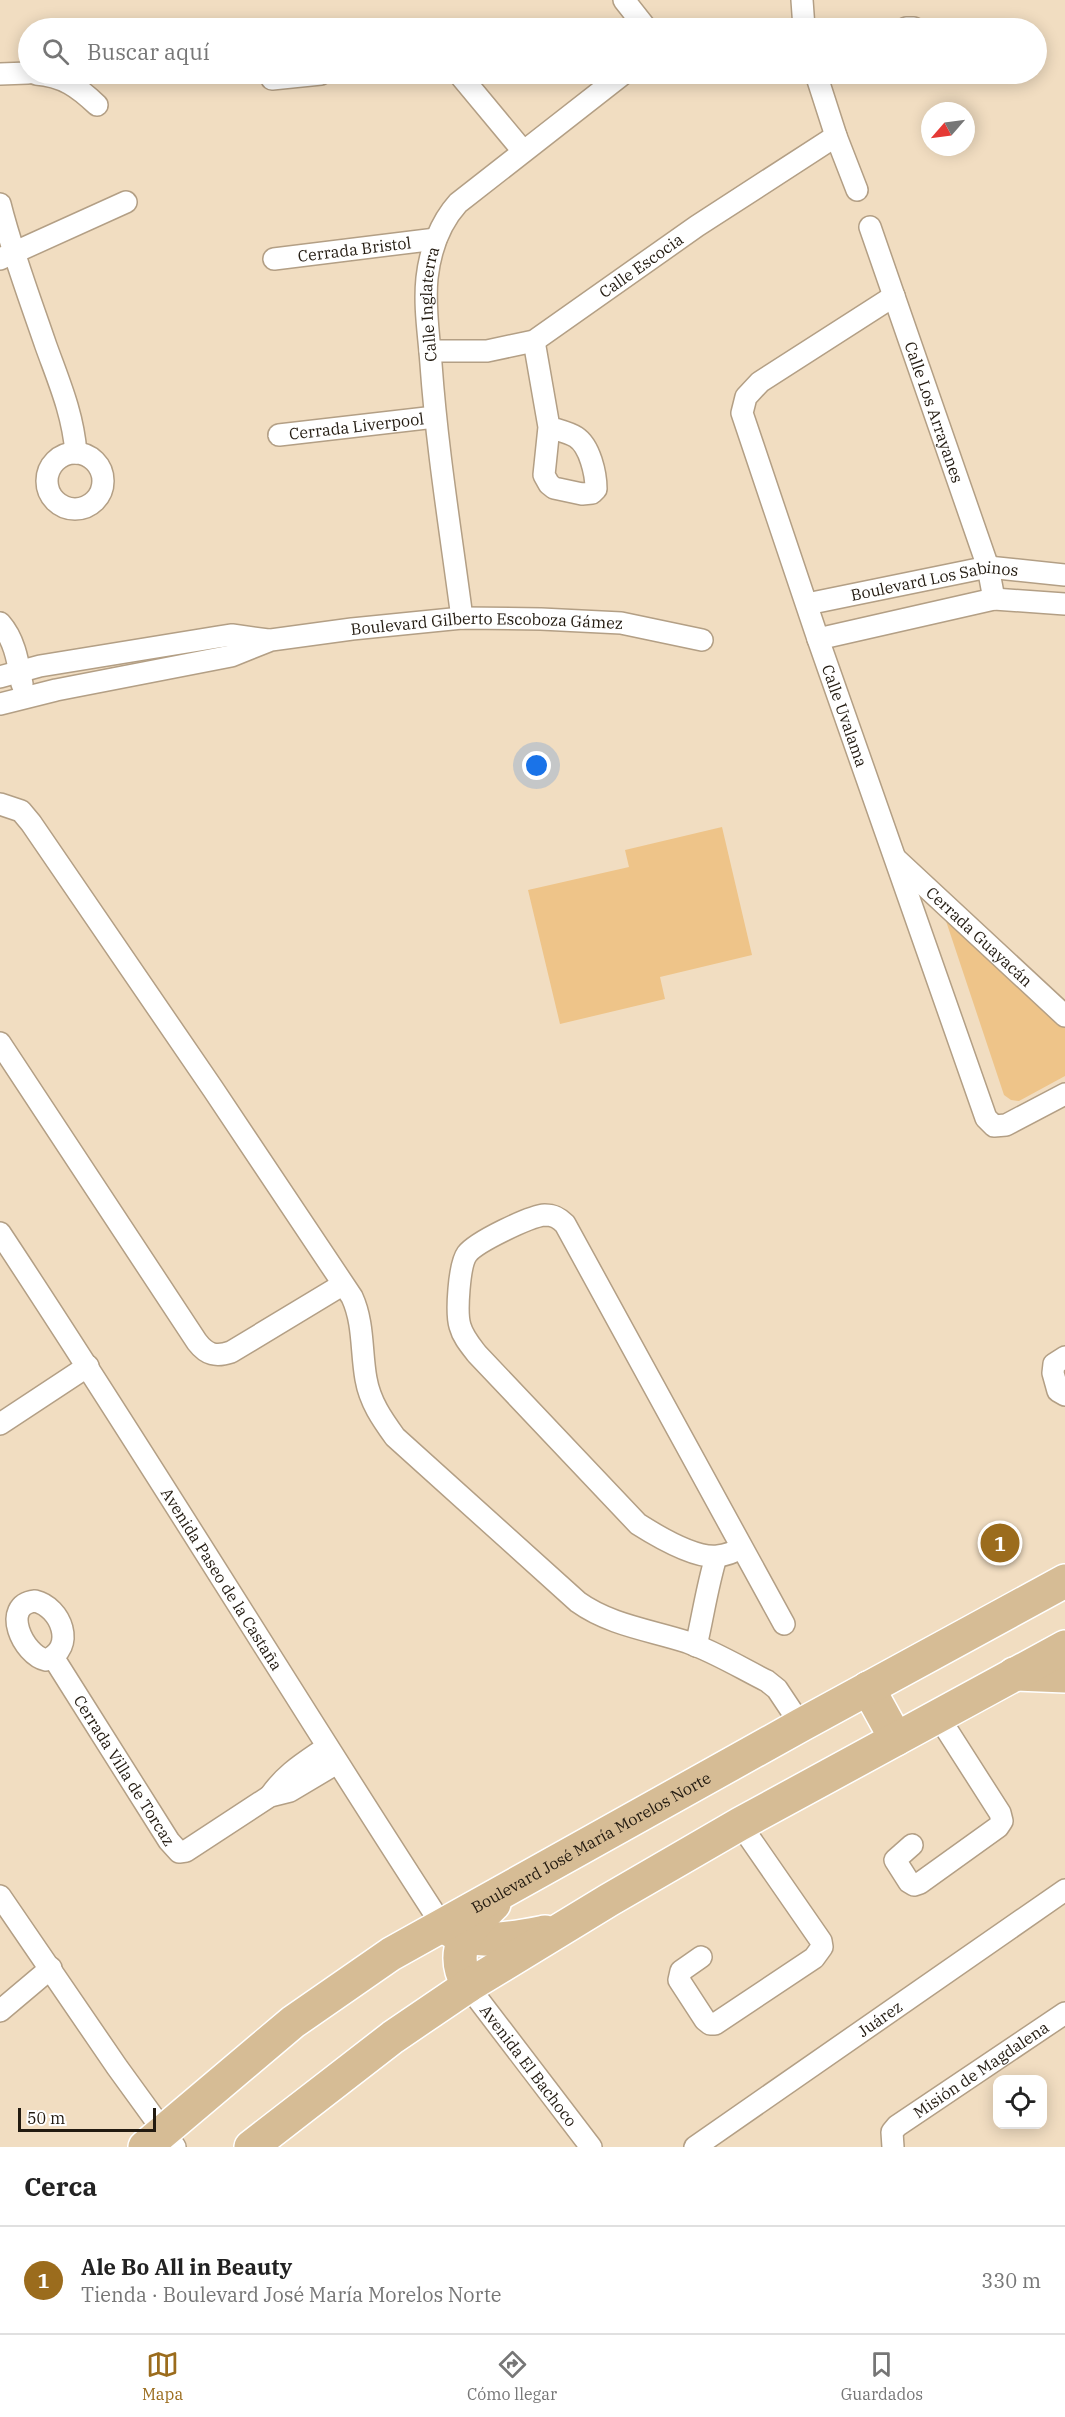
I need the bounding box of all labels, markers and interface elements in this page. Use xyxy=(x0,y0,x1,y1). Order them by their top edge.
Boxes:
search box xyxy=(18,18,1047,84)
icon: search xyxy=(39,35,72,68)
text: Buscar aquí xyxy=(87,37,210,66)
north arrow xyxy=(921,102,975,156)
street label: Calle Escocia xyxy=(595,229,687,302)
street label: Cerrada Bristol xyxy=(297,232,412,266)
street label: Calle Inglaterra xyxy=(416,244,443,363)
street label: Calle Los Arrayanes xyxy=(900,339,968,486)
street label: Cerrada Liverpool xyxy=(288,408,425,444)
street label: Boulevard Los Sabinos xyxy=(849,557,1019,605)
street label: Boulevard Gilberto Escoboza Gámez xyxy=(350,608,623,639)
street label: Calle Uvalama xyxy=(818,662,872,770)
your location xyxy=(522,751,551,780)
street label: Cerrada Guayacán xyxy=(922,882,1037,991)
street label: Avenida Paseo de la Castaña xyxy=(157,1484,287,1674)
pin: 1 xyxy=(980,1520,1020,1566)
street label: Cerrada Villa de Torcaz xyxy=(70,1691,179,1849)
street label: Boulevard José María Morelos Norte xyxy=(468,1767,714,1917)
street label: Juárez xyxy=(854,1996,906,2041)
street label: Avenida El Bachoco xyxy=(476,2001,582,2130)
street label: Misión de Magdalena xyxy=(909,2017,1053,2122)
map controls xyxy=(993,2075,1047,2129)
button: locate xyxy=(993,2075,1047,2129)
scale bar xyxy=(18,2105,156,2132)
text: 50 m xyxy=(27,2108,65,2128)
text: Cerca xyxy=(24,2169,97,2203)
text: Ale Bo All in Beauty xyxy=(81,2252,292,2281)
text: 1 xyxy=(38,2267,50,2294)
text: 330 m xyxy=(981,2267,1041,2294)
text: Tienda · Boulevard José María Morelos Norte xyxy=(81,2281,501,2308)
tab: Mapa xyxy=(142,2348,183,2404)
tab: Cómo llegar xyxy=(467,2348,557,2404)
tab: Guardados xyxy=(841,2348,923,2404)

